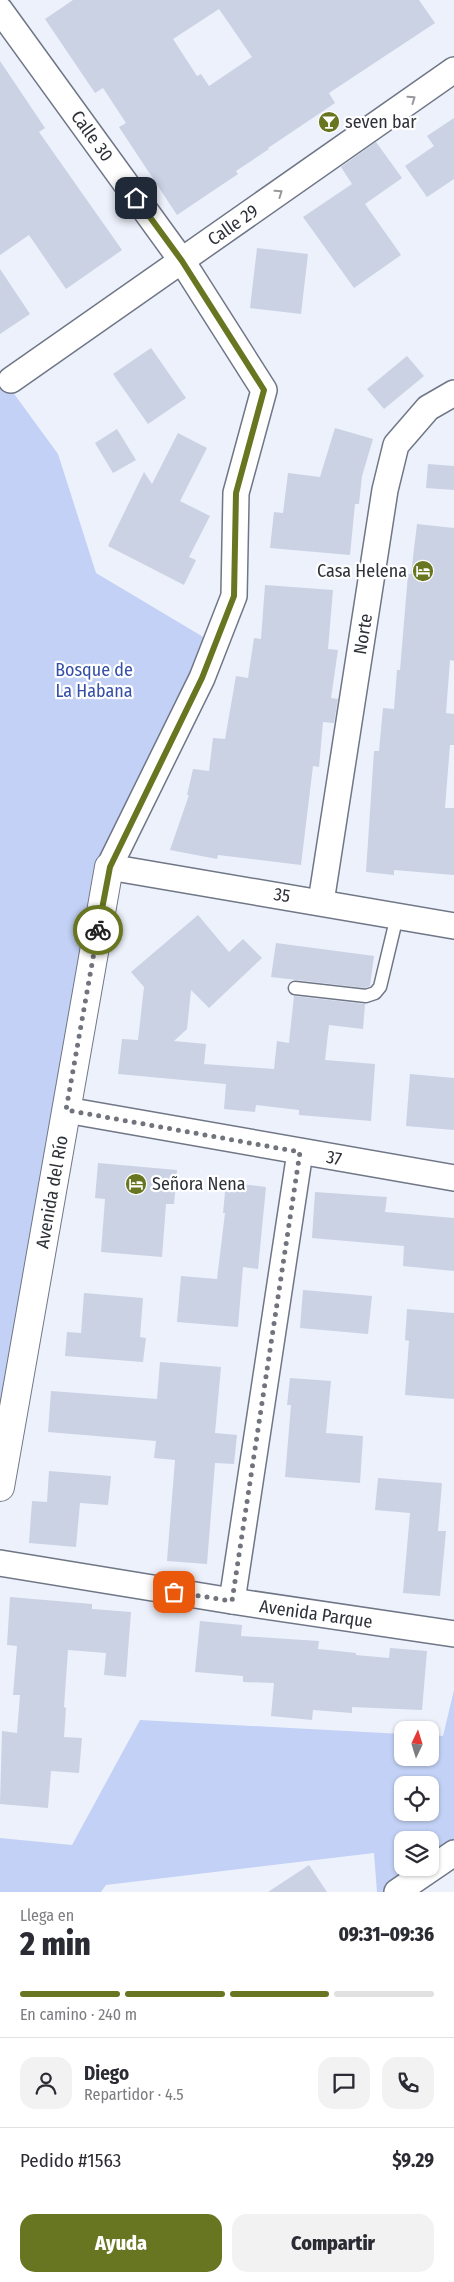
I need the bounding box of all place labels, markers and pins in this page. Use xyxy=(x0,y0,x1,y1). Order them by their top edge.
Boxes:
bar icon: seven bar xyxy=(317,110,341,134)
place label: seven bar xyxy=(345,111,417,133)
pin xyxy=(115,177,157,219)
hotel icon: Casa Helena xyxy=(411,559,435,583)
place label: Casa Helena xyxy=(317,560,407,582)
hotel icon: Señora Nena xyxy=(124,1172,148,1196)
place label: Señora Nena xyxy=(152,1173,246,1195)
pin xyxy=(153,1571,195,1613)

